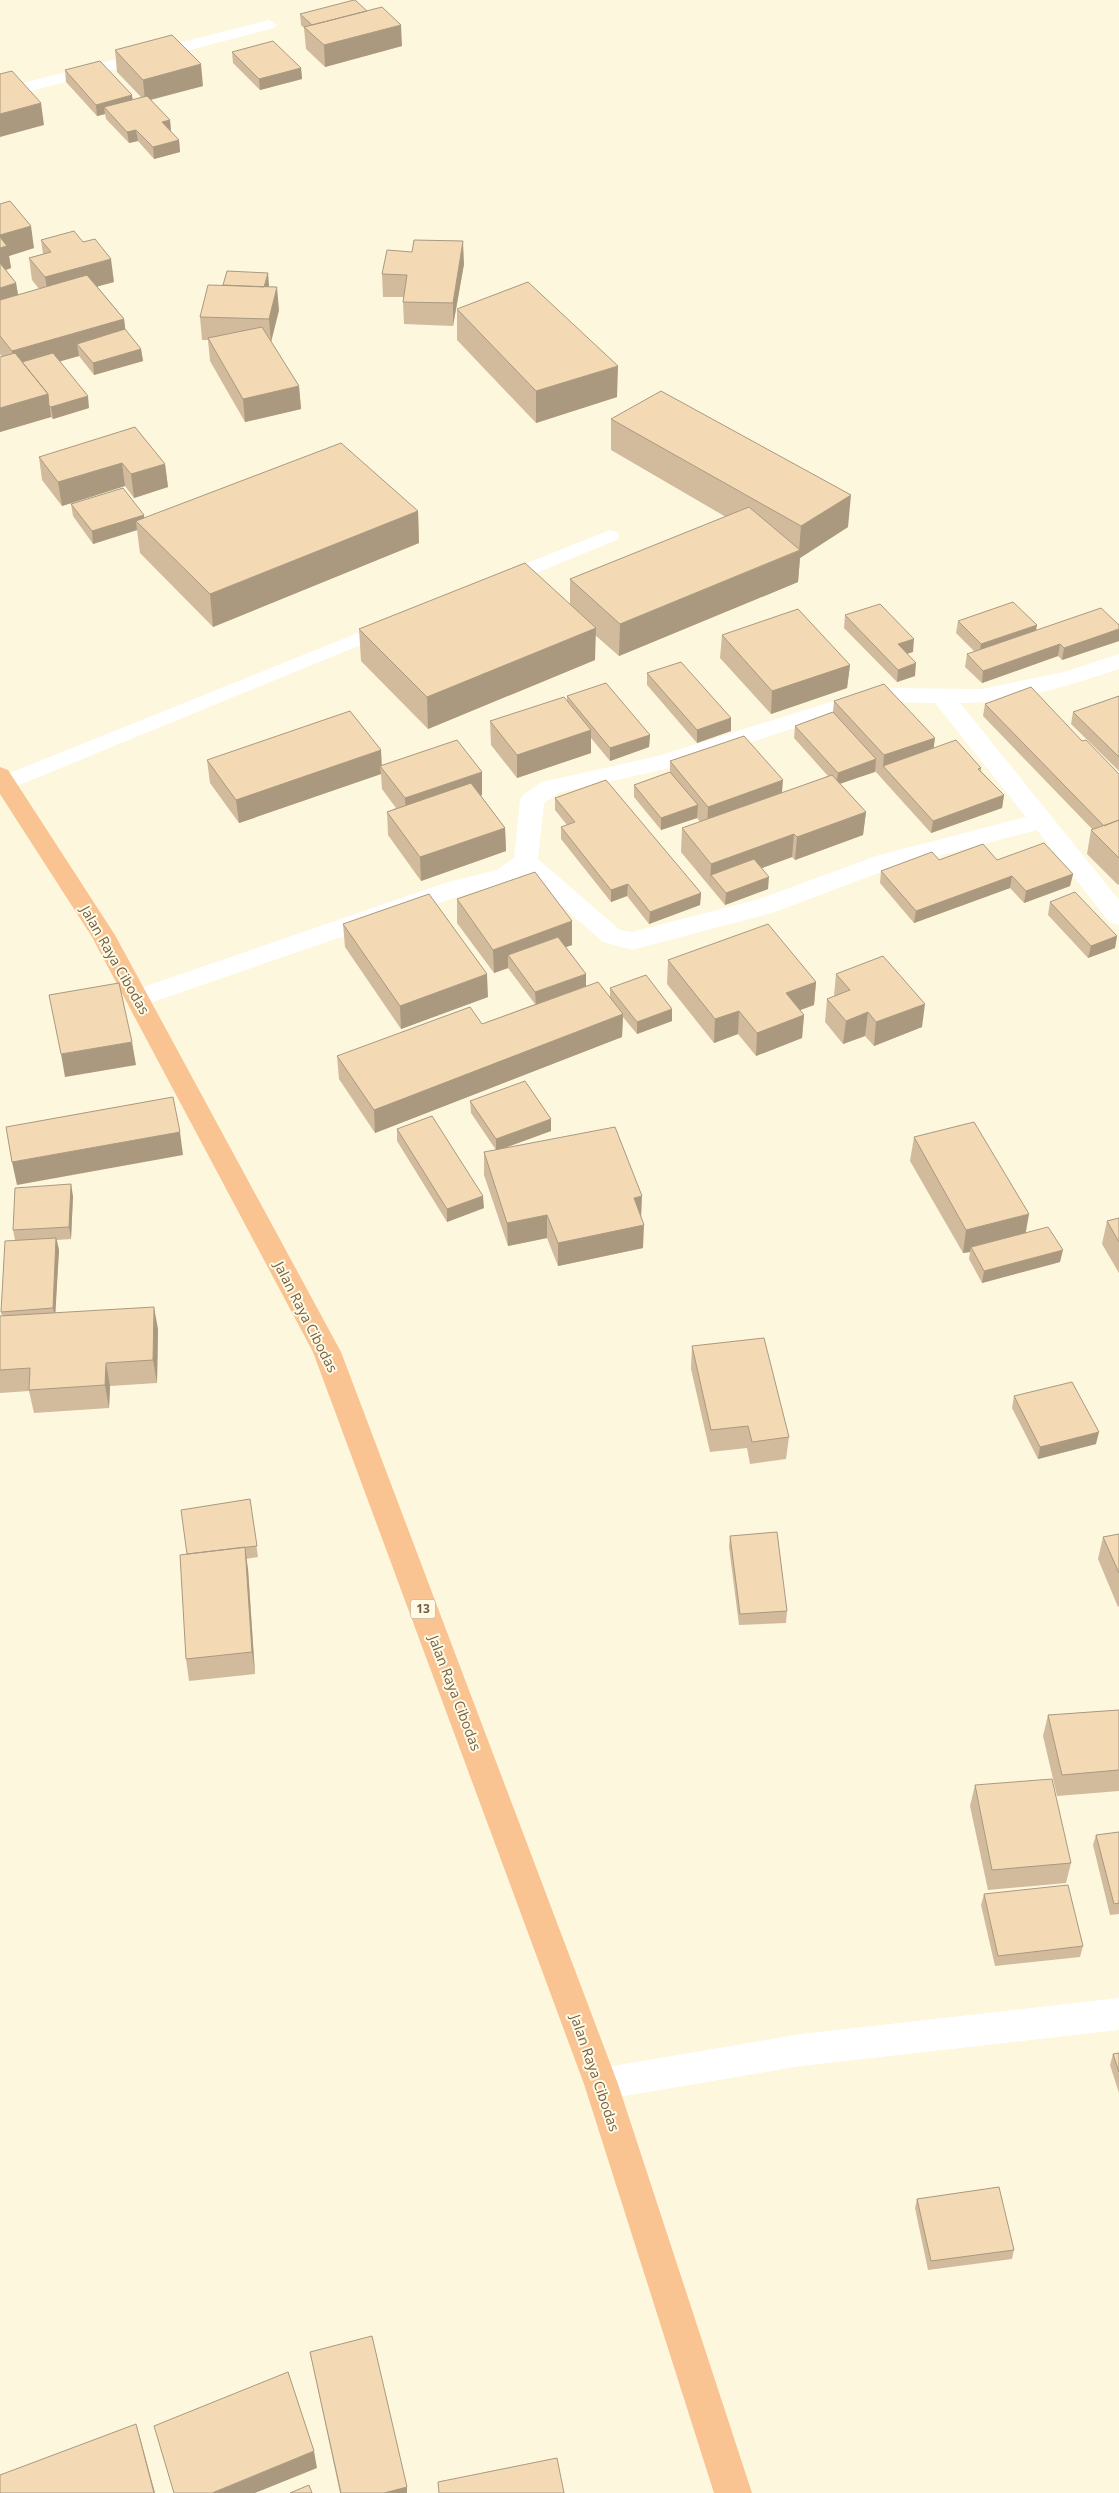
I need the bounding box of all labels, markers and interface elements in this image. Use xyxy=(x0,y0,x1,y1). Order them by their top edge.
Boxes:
street label: Jalan Raya Cibodas xyxy=(76,900,154,1018)
street label: Jalan Raya Cibodas xyxy=(269,1256,343,1376)
road number: 13 xyxy=(410,1600,436,1618)
street label: Jalan Raya Cibodas xyxy=(424,1630,486,1754)
street label: Jalan Raya Cibodas xyxy=(566,2010,624,2134)

